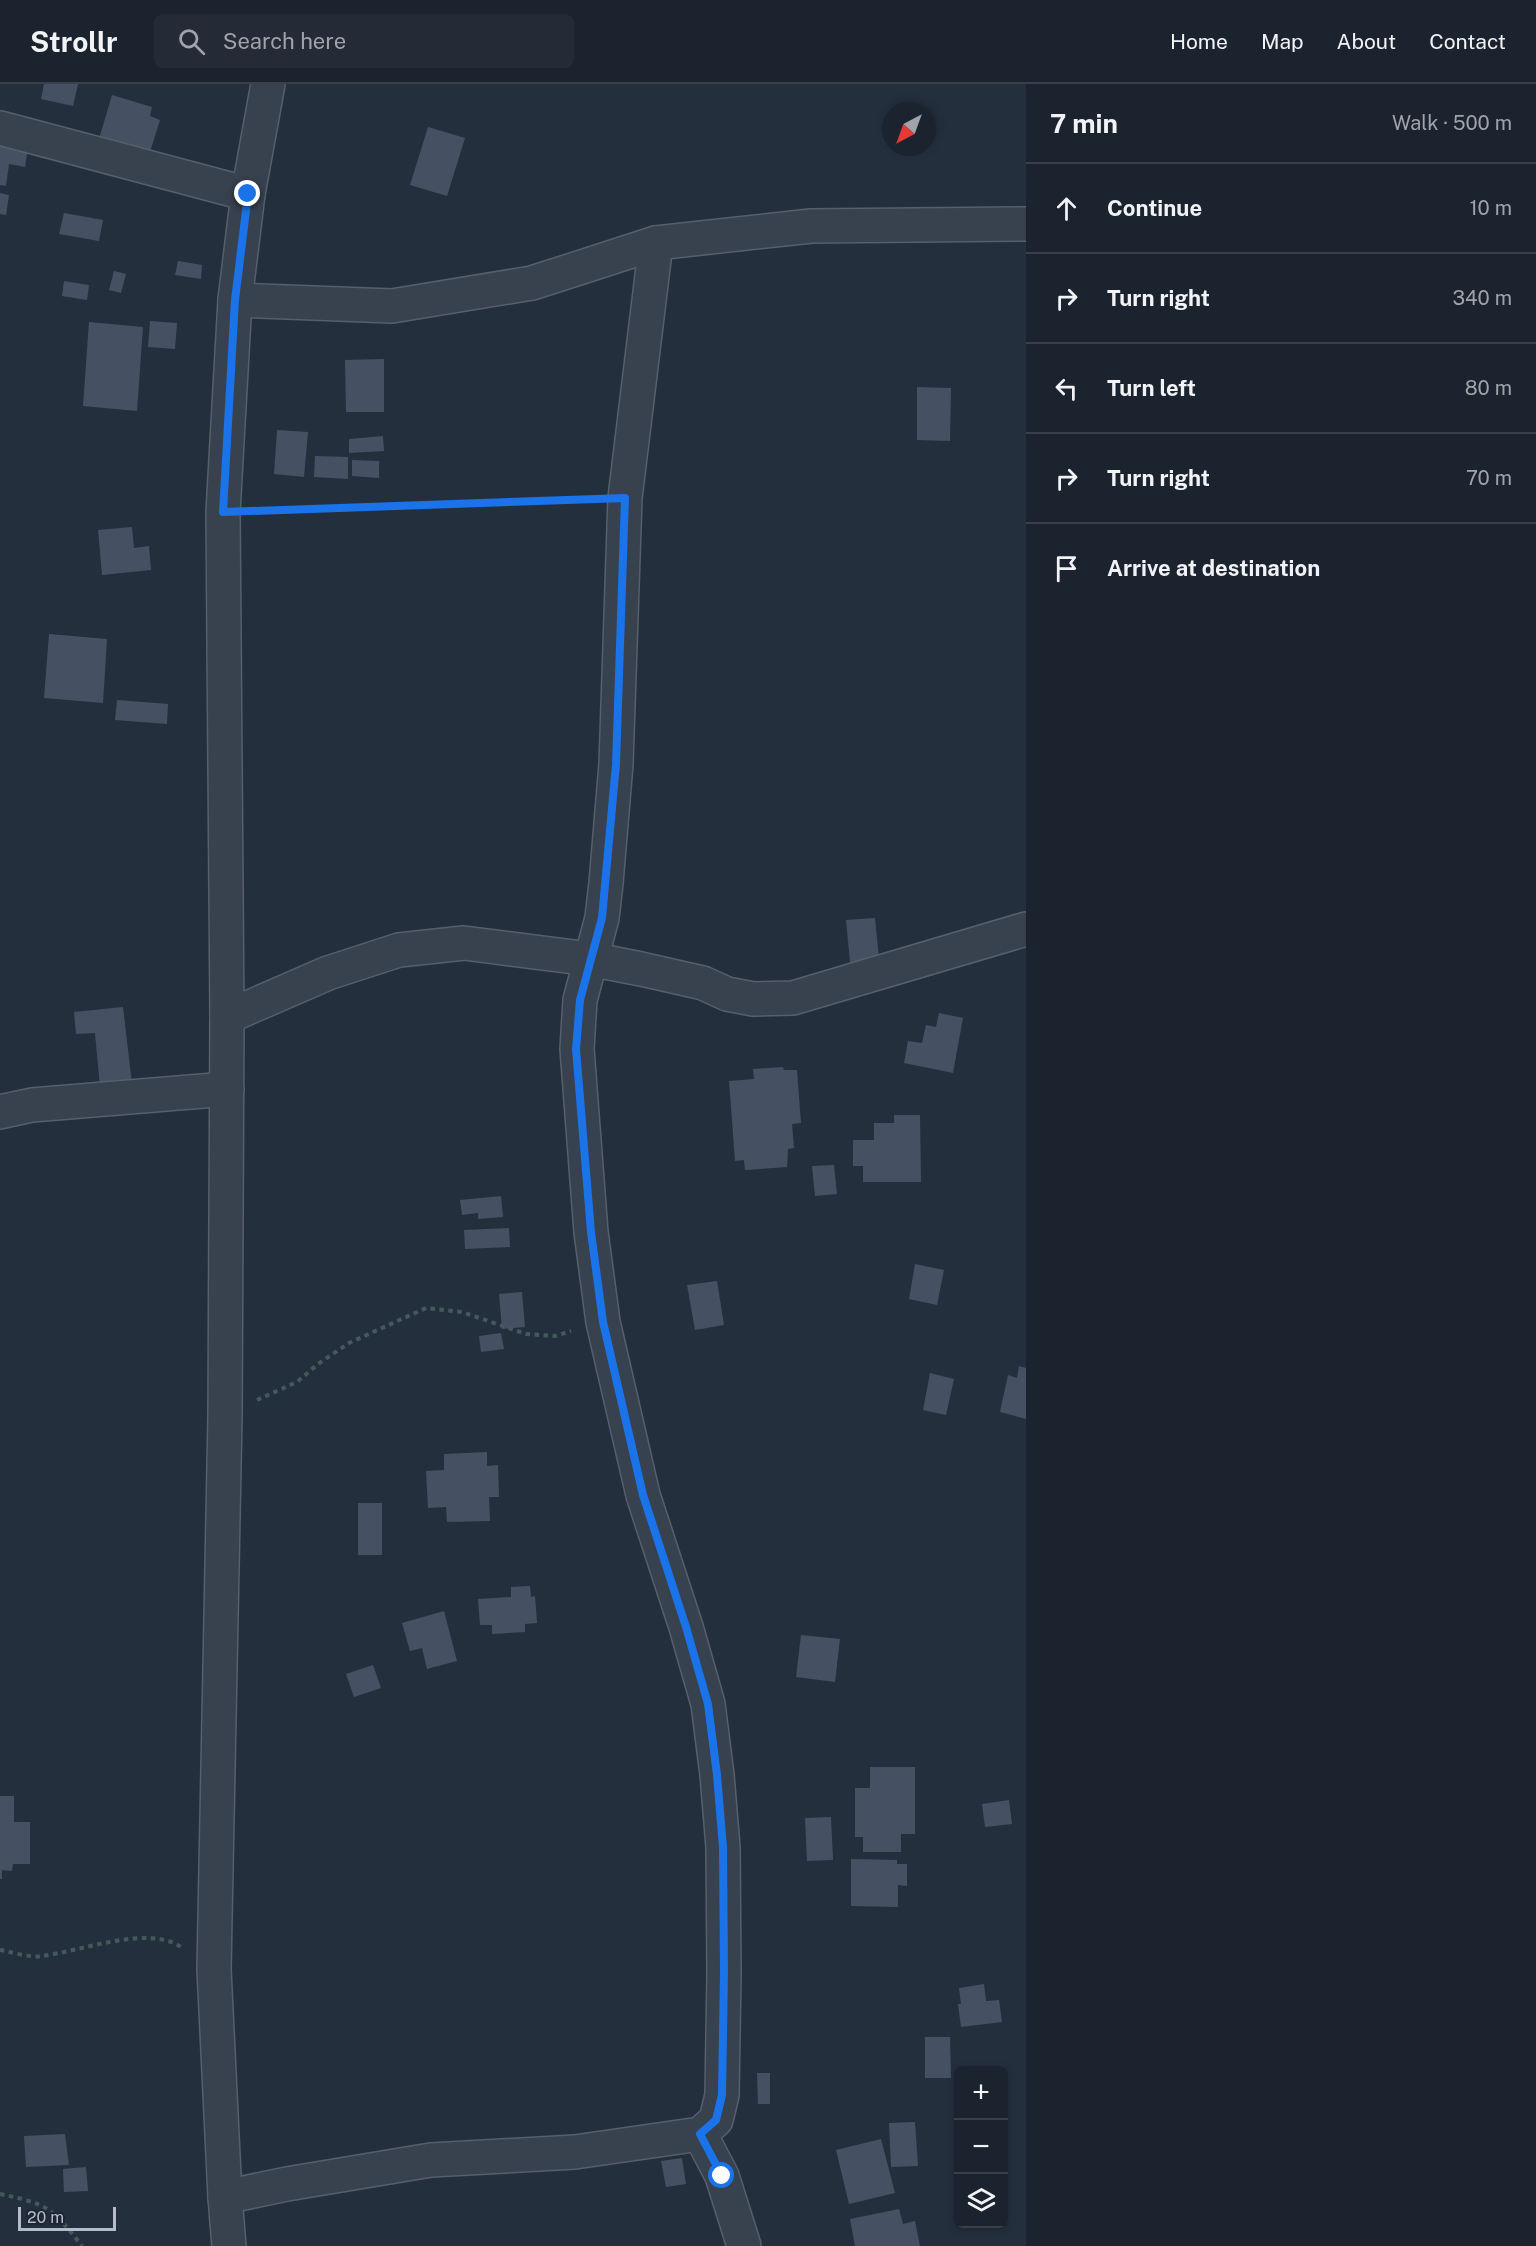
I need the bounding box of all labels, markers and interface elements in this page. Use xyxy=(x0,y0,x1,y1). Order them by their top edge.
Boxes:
search box xyxy=(154,14,574,68)
text: Strollr xyxy=(30,25,118,58)
icon: search xyxy=(175,25,208,58)
text: Search here xyxy=(223,28,346,54)
text: Home xyxy=(1170,29,1228,54)
text: Map xyxy=(1261,29,1304,54)
text: About xyxy=(1337,29,1396,54)
text: Contact xyxy=(1429,29,1506,54)
north arrow xyxy=(882,102,936,156)
text: 7 min xyxy=(1050,108,1118,139)
text: Walk · 500 m xyxy=(1392,111,1512,135)
route end xyxy=(234,180,260,206)
icon: ahead xyxy=(1050,192,1083,225)
text: Continue xyxy=(1107,195,1202,221)
text: 10 m xyxy=(1469,196,1512,220)
icon: right xyxy=(1050,282,1083,315)
text: Turn right xyxy=(1107,285,1210,311)
text: 340 m xyxy=(1452,286,1512,310)
icon: left xyxy=(1050,372,1083,405)
text: Turn left xyxy=(1107,375,1196,401)
text: 80 m xyxy=(1465,376,1512,400)
icon: right xyxy=(1050,462,1083,495)
text: Turn right xyxy=(1107,465,1210,491)
text: 70 m xyxy=(1466,466,1512,490)
icon: arrive xyxy=(1050,552,1083,585)
text: Arrive at destination xyxy=(1107,555,1320,581)
map controls xyxy=(954,2066,1008,2228)
button: + xyxy=(954,2066,1008,2120)
button: − xyxy=(954,2120,1008,2174)
route start xyxy=(708,2162,734,2188)
button: layers xyxy=(954,2174,1008,2228)
scale bar xyxy=(18,2204,116,2232)
text: 20 m xyxy=(27,2208,64,2227)

